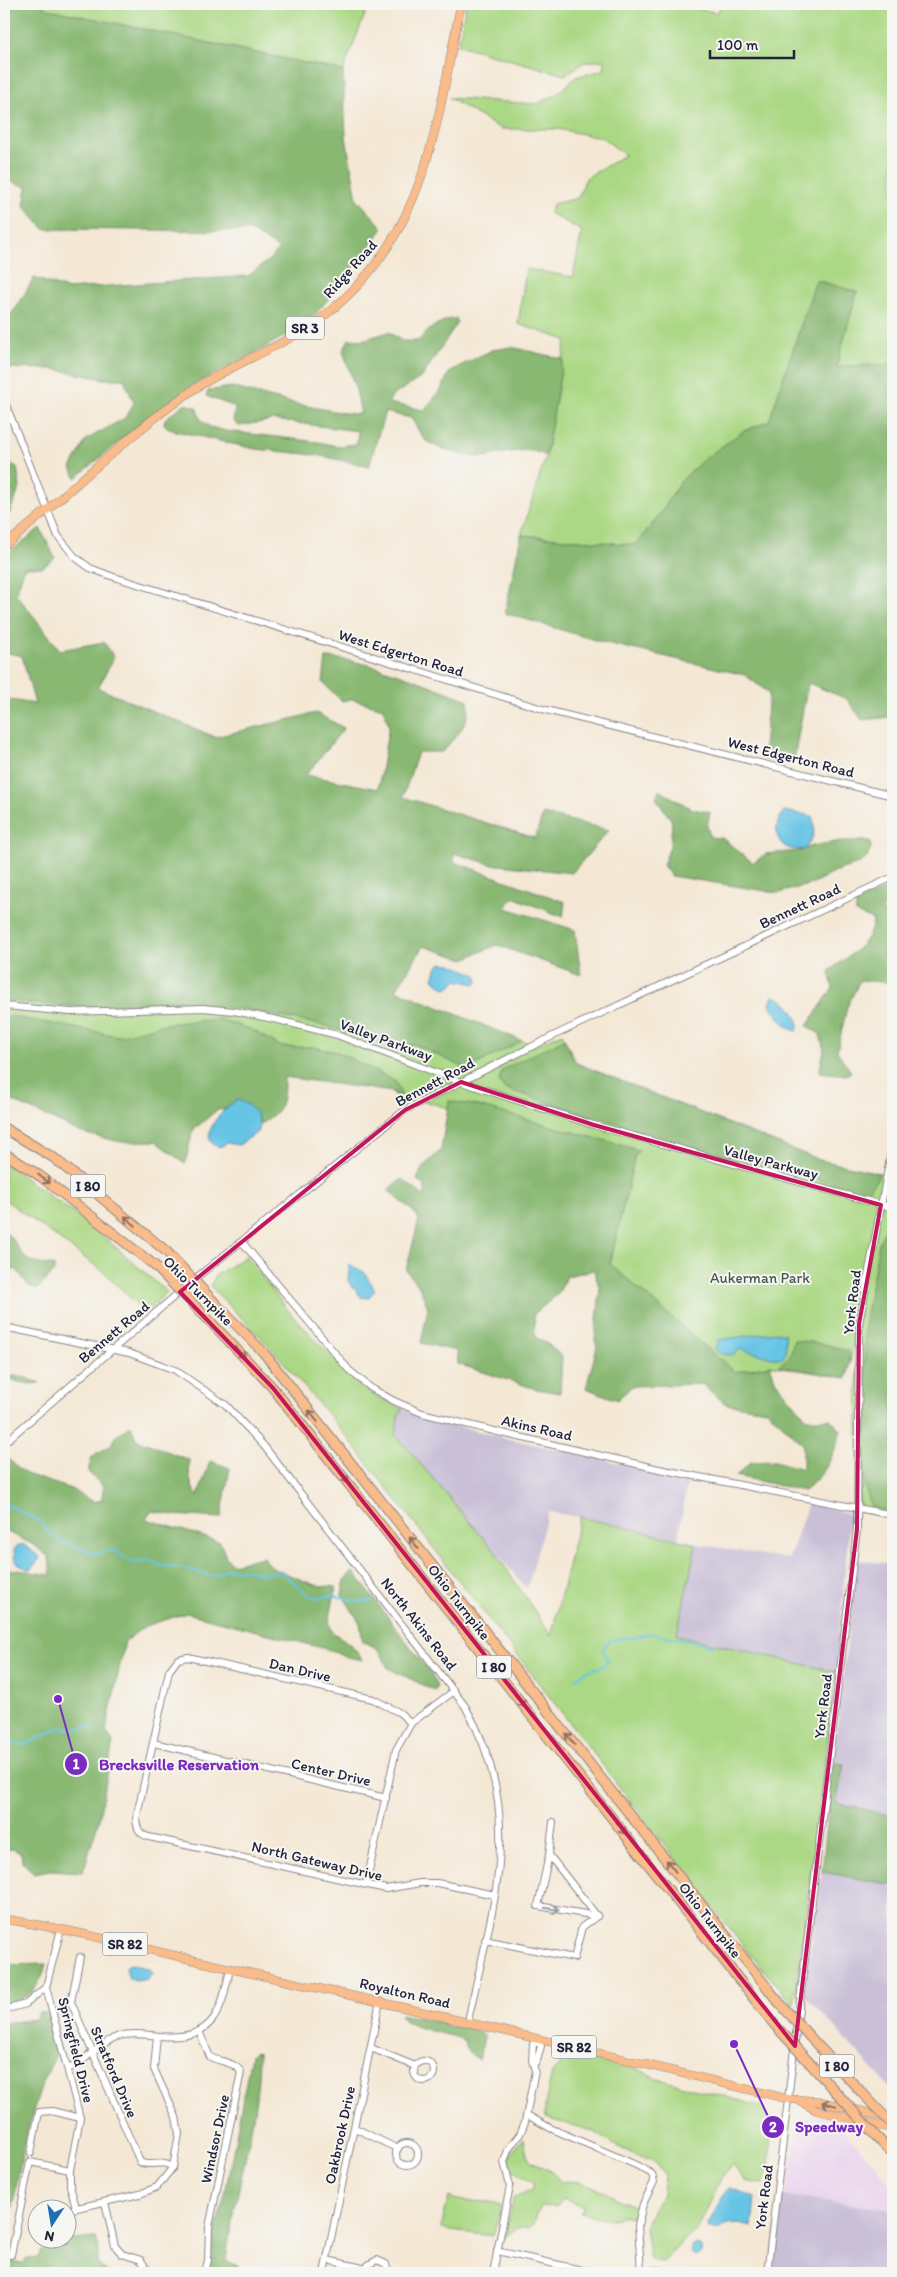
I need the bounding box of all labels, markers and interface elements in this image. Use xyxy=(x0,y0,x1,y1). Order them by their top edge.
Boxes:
scale bar xyxy=(710,28,793,60)
text: 100 m xyxy=(717,36,759,54)
street label: Ridge Road xyxy=(319,236,381,302)
road number: SR 3 xyxy=(286,316,324,339)
street label: West Edgerton Road xyxy=(336,625,466,681)
street label: West Edgerton Road xyxy=(726,733,856,781)
street label: Bennett Road xyxy=(757,879,844,933)
street label: Valley Parkway xyxy=(337,1015,435,1065)
street label: Bennett Road xyxy=(392,1053,478,1110)
street label: Valley Parkway xyxy=(722,1141,820,1183)
one-way arrow xyxy=(37,1174,50,1185)
road number: I 80 xyxy=(70,1174,106,1198)
one-way arrow xyxy=(123,1215,136,1226)
street label: Ohio Turnpike xyxy=(159,1252,237,1330)
park label: Aukerman Park xyxy=(710,1269,810,1287)
street label: York Road xyxy=(839,1269,865,1335)
street label: Bennett Road xyxy=(75,1297,154,1367)
one-way arrow xyxy=(234,1346,246,1359)
one-way arrow xyxy=(308,1409,319,1422)
street label: Akins Road xyxy=(500,1411,575,1445)
one-way arrow xyxy=(338,1470,349,1483)
one-way arrow xyxy=(409,1537,420,1550)
street label: Ohio Turnpike xyxy=(424,1561,494,1643)
street label: North Akins Road xyxy=(377,1574,461,1675)
street label: Dan Drive xyxy=(267,1654,333,1686)
road number: I 80 xyxy=(476,1655,512,1678)
street label: York Road xyxy=(810,1673,836,1739)
one-way arrow xyxy=(515,1694,525,1708)
one-way arrow xyxy=(564,1732,575,1745)
callout: Brecksville Reservation xyxy=(64,1749,268,1780)
street label: Center Drive xyxy=(289,1754,373,1790)
text: 1 xyxy=(73,1755,80,1773)
text: Brecksville Reservation xyxy=(99,1755,260,1774)
one-way arrow xyxy=(615,1822,626,1835)
street label: North Gateway Drive xyxy=(250,1837,384,1885)
one-way arrow xyxy=(665,1860,676,1873)
street label: Ohio Turnpike xyxy=(675,1879,745,1961)
one-way arrow xyxy=(543,1904,559,1914)
road number: SR 82 xyxy=(102,1932,148,1956)
street label: Royalton Road xyxy=(358,1974,452,2012)
street label: Springfield Drive xyxy=(54,1995,98,2105)
street label: Stratford Drive xyxy=(87,2024,141,2120)
road number: SR 82 xyxy=(552,2035,596,2058)
road number: I 80 xyxy=(820,2054,854,2078)
street label: Oakbrook Drive xyxy=(321,2084,359,2186)
street label: Windsor Drive xyxy=(197,2093,233,2185)
one-way arrow xyxy=(821,2099,837,2108)
callout: Speedway xyxy=(760,2111,873,2142)
text: Speedway xyxy=(795,2117,863,2137)
text: 2 xyxy=(769,2118,777,2136)
street label: York Road xyxy=(751,2164,777,2230)
north arrow xyxy=(28,2200,78,2250)
text: N xyxy=(43,2227,56,2246)

